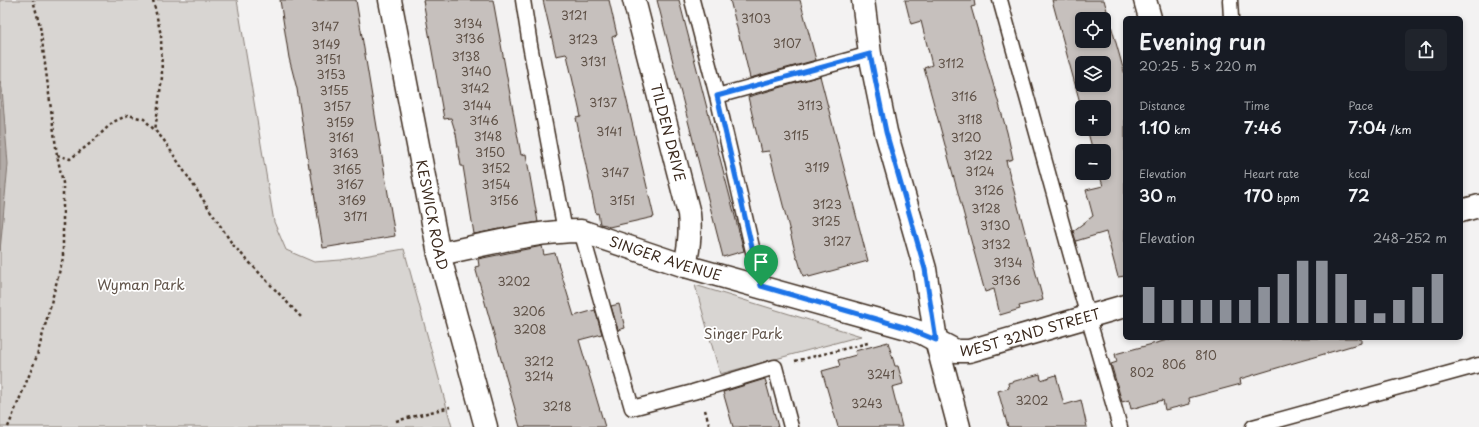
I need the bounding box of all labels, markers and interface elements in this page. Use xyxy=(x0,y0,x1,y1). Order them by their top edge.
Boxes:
house number: 3121 xyxy=(561,6,587,24)
house number: 3103 xyxy=(741,9,771,27)
map controls xyxy=(1075,12,1111,180)
button: locate xyxy=(1075,12,1111,48)
house number: 3134 xyxy=(453,14,483,32)
house number: 3147 xyxy=(311,17,339,35)
text: Evening run xyxy=(1139,24,1266,57)
house number: 3136 xyxy=(455,29,485,47)
button: share xyxy=(1405,29,1447,71)
house number: 3123 xyxy=(568,30,598,48)
house number: 3107 xyxy=(773,34,801,52)
house number: 3149 xyxy=(312,35,340,53)
house number: 3138 xyxy=(452,47,480,65)
house number: 3151 xyxy=(315,50,341,68)
house number: 3131 xyxy=(580,52,606,70)
house number: 3112 xyxy=(938,54,964,72)
button: layers xyxy=(1075,56,1111,92)
text: 20:25 · 5 × 220 m xyxy=(1139,56,1257,75)
house number: 3140 xyxy=(461,62,491,80)
house number: 3153 xyxy=(316,65,346,83)
house number: 3142 xyxy=(460,79,490,97)
house number: 3155 xyxy=(319,81,349,99)
street label: TILDEN DRIVE xyxy=(646,81,691,184)
house number: 3116 xyxy=(951,87,977,105)
house number: 3137 xyxy=(589,93,617,111)
house number: 3144 xyxy=(462,96,492,114)
house number: 3113 xyxy=(797,96,823,114)
house number: 3157 xyxy=(323,97,351,115)
text: Distance xyxy=(1139,97,1185,114)
text: Time xyxy=(1244,97,1270,114)
text: Pace xyxy=(1348,97,1373,114)
button: + xyxy=(1075,100,1111,136)
house number: 3118 xyxy=(957,110,983,128)
house number: 3146 xyxy=(469,111,499,129)
house number: 3159 xyxy=(326,113,354,131)
text: 1.10 xyxy=(1139,114,1170,140)
text: 7:46 xyxy=(1244,114,1282,140)
text: 7:04 xyxy=(1348,114,1387,140)
text: km xyxy=(1170,121,1191,138)
text: /km xyxy=(1387,121,1411,138)
house number: 3141 xyxy=(596,122,622,140)
house number: 3115 xyxy=(783,126,809,144)
house number: 3148 xyxy=(474,127,502,145)
house number: 3161 xyxy=(328,128,354,146)
house number: 3120 xyxy=(951,128,982,146)
house number: 3150 xyxy=(475,143,505,161)
house number: 3163 xyxy=(329,144,359,162)
button: − xyxy=(1075,144,1111,180)
house number: 3122 xyxy=(963,146,993,164)
street label: KESWICK ROAD xyxy=(411,158,454,272)
house number: 3119 xyxy=(804,158,830,176)
house number: 3152 xyxy=(481,159,511,177)
house number: 3165 xyxy=(333,160,362,178)
house number: 3124 xyxy=(965,162,995,180)
house number: 3147 xyxy=(601,163,629,181)
text: Elevation xyxy=(1139,165,1186,182)
text: Heart rate xyxy=(1244,165,1299,182)
text: kcal xyxy=(1348,165,1370,182)
house number: 3167 xyxy=(336,175,364,193)
house number: 3154 xyxy=(481,175,511,193)
house number: 3126 xyxy=(974,181,1004,199)
text: 30 xyxy=(1139,182,1163,208)
text: 170 xyxy=(1244,182,1273,208)
text: 72 xyxy=(1348,182,1370,208)
text: m xyxy=(1163,189,1176,206)
text: bpm xyxy=(1273,189,1300,206)
house number: 3169 xyxy=(338,191,366,209)
house number: 3156 xyxy=(489,191,519,209)
house number: 3151 xyxy=(609,191,635,209)
house number: 3123 xyxy=(812,195,842,213)
house number: 3128 xyxy=(971,199,1001,217)
house number: 3171 xyxy=(343,207,367,225)
house number: 3125 xyxy=(811,212,841,230)
house number: 3130 xyxy=(980,216,1010,234)
text: Elevation xyxy=(1139,228,1195,247)
text: 248–252 m xyxy=(1373,228,1447,247)
street label: SINGER AVENUE xyxy=(607,230,724,286)
house number: 3127 xyxy=(823,232,851,250)
house number: 3132 xyxy=(981,235,1011,253)
pin xyxy=(744,245,778,286)
icon: arrive xyxy=(750,251,772,273)
house number: 3134 xyxy=(993,253,1023,271)
house number: 3136 xyxy=(991,271,1021,289)
house number: 3202 xyxy=(497,272,531,290)
park label: Wyman Park xyxy=(97,274,185,295)
house number: 3206 xyxy=(513,302,546,320)
street label: WEST 32ND STREET xyxy=(960,303,1103,361)
house number: 3208 xyxy=(514,320,547,338)
park label: Singer Park xyxy=(704,323,783,344)
house number: 810 xyxy=(1195,346,1217,364)
house number: 3212 xyxy=(524,352,554,370)
house number: 806 xyxy=(1162,355,1186,373)
house number: 802 xyxy=(1130,363,1154,381)
house number: 3241 xyxy=(867,365,895,383)
house number: 3214 xyxy=(524,367,554,385)
house number: 3202 xyxy=(1015,391,1049,409)
house number: 3243 xyxy=(851,394,883,412)
house number: 3218 xyxy=(542,397,572,415)

